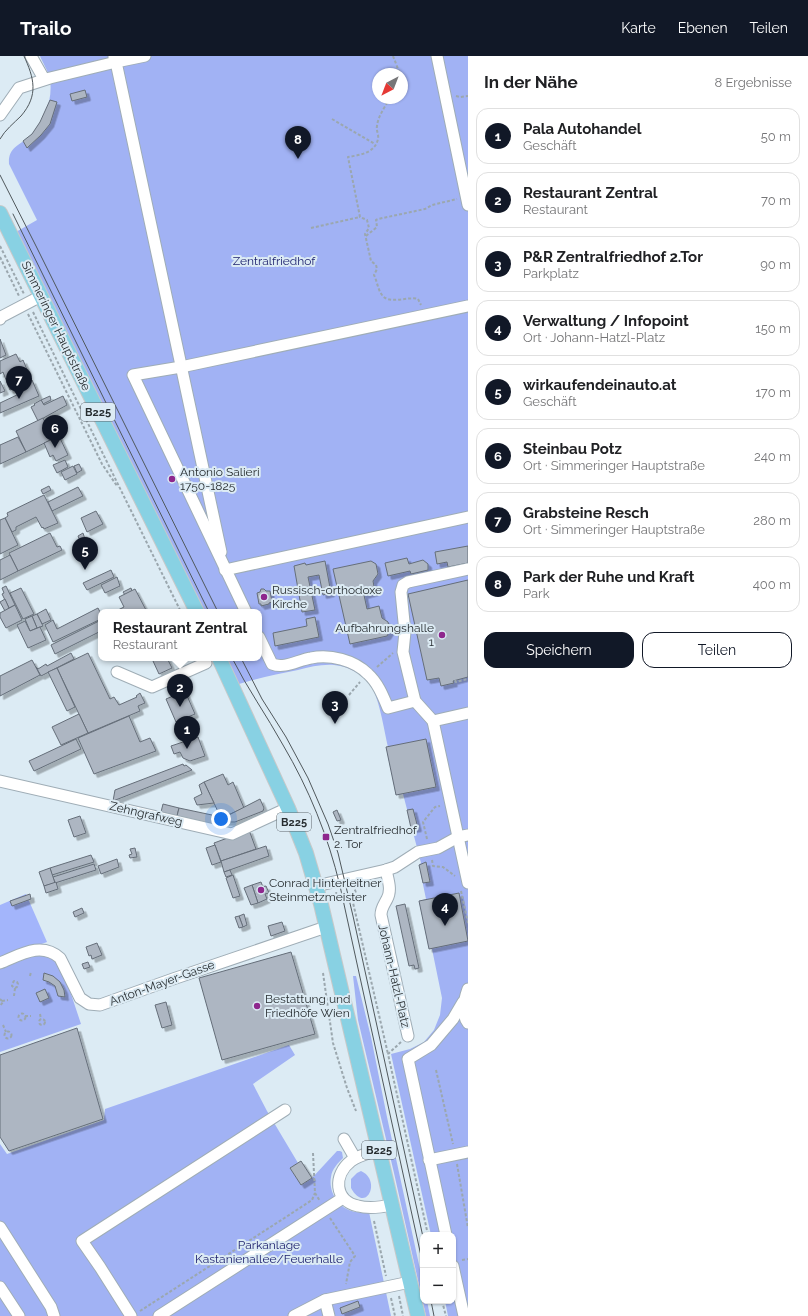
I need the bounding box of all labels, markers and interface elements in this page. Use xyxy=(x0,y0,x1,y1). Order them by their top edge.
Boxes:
text: Trailo xyxy=(20,17,71,39)
text: Karte xyxy=(621,20,656,36)
text: Ebenen xyxy=(678,20,728,36)
text: Teilen xyxy=(750,20,788,36)
north arrow xyxy=(372,68,408,104)
text: In der Nähe xyxy=(484,72,578,92)
text: 8 Ergebnisse xyxy=(714,75,792,90)
text: Pala Autohandel xyxy=(523,120,641,138)
pin: 8 xyxy=(285,126,311,159)
text: 1 xyxy=(495,129,501,144)
text: 50 m xyxy=(761,129,791,144)
text: Geschäft xyxy=(523,138,577,153)
text: Restaurant Zentral xyxy=(523,184,658,202)
text: 2 xyxy=(494,193,502,208)
text: 70 m xyxy=(761,193,791,208)
text: Restaurant xyxy=(523,202,588,217)
text: P&R Zentralfriedhof 2.Tor xyxy=(523,248,703,266)
park label: Zentralfriedhof xyxy=(233,254,316,268)
text: 3 xyxy=(494,257,502,272)
text: 90 m xyxy=(760,257,791,272)
street label: Simmeringer Hauptstraße xyxy=(19,259,93,393)
text: Parkplatz xyxy=(523,266,579,281)
text: Verwaltung / Infopoint xyxy=(523,312,689,330)
text: 4 xyxy=(494,321,502,336)
text: 150 m xyxy=(755,321,791,336)
text: Ort · Johann-Hatzl-Platz xyxy=(523,330,665,345)
pin: 7 xyxy=(6,366,32,399)
text: wirkaufendeinauto.at xyxy=(523,376,677,394)
text: 5 xyxy=(494,385,502,400)
text: 170 m xyxy=(755,385,791,400)
text: Geschäft xyxy=(523,394,577,409)
road number: B225 xyxy=(81,403,115,421)
pin: 6 xyxy=(42,415,68,448)
text: Steinbau Potz xyxy=(523,440,622,458)
text: 6 xyxy=(494,449,502,464)
text: 240 m xyxy=(754,449,791,464)
text: Ort · Simmeringer Hauptstraße xyxy=(523,458,705,473)
place label: Antonio Salieri 1750-1825 xyxy=(180,465,260,493)
marker: Antonio Salieri 1750-1825 xyxy=(167,474,177,484)
text: Grabsteine Resch xyxy=(523,504,649,522)
text: 7 xyxy=(494,513,502,528)
text: 280 m xyxy=(753,513,791,528)
text: Ort · Simmeringer Hauptstraße xyxy=(523,522,705,537)
pin: 5 xyxy=(72,537,98,570)
text: Park der Ruhe und Kraft xyxy=(523,568,694,586)
text: 8 xyxy=(494,577,502,592)
text: 400 m xyxy=(753,577,791,592)
place label: Russisch-orthodoxe Kirche xyxy=(272,583,382,611)
text: Park xyxy=(523,586,550,601)
marker: Russisch-orthodoxe Kirche xyxy=(259,592,269,602)
popup xyxy=(98,609,262,661)
text: Restaurant Zentral xyxy=(113,619,247,637)
place label: Aufbahrungshalle 1 xyxy=(335,621,434,649)
marker: Aufbahrungshalle 1 xyxy=(437,630,447,640)
button: Speichern xyxy=(484,632,634,668)
button: Teilen xyxy=(642,632,792,668)
text: Restaurant xyxy=(113,637,178,652)
pin: 2 xyxy=(167,674,193,707)
pin: 3 xyxy=(322,691,348,724)
pin: 1 xyxy=(174,716,200,749)
street label: Zehngrafweg xyxy=(108,799,184,829)
your location xyxy=(211,809,231,829)
road number: B225 xyxy=(277,813,311,831)
place label: Zentralfriedhof 2. Tor xyxy=(334,823,418,851)
marker: Zentralfriedhof 2. Tor xyxy=(321,832,331,842)
place label: Conrad Hinterleitner Steinmetzmeister xyxy=(269,876,382,904)
marker: Conrad Hinterleitner Steinmetzmeister xyxy=(256,885,266,895)
pin: 4 xyxy=(432,893,458,926)
street label: Johann-Hatzl-Platz xyxy=(375,923,413,1029)
street label: Anton-Mayer-Gasse xyxy=(107,957,217,1009)
place label: Bestattung und Friedhöfe Wien xyxy=(265,992,351,1020)
marker: Bestattung und Friedhöfe Wien xyxy=(252,1001,262,1011)
road number: B225 xyxy=(362,1141,396,1159)
map controls xyxy=(420,1232,456,1304)
button: + xyxy=(420,1232,456,1268)
park label: Parkanlage Kastanienallee/Feuerhalle xyxy=(195,1238,343,1266)
button: − xyxy=(420,1268,456,1304)

